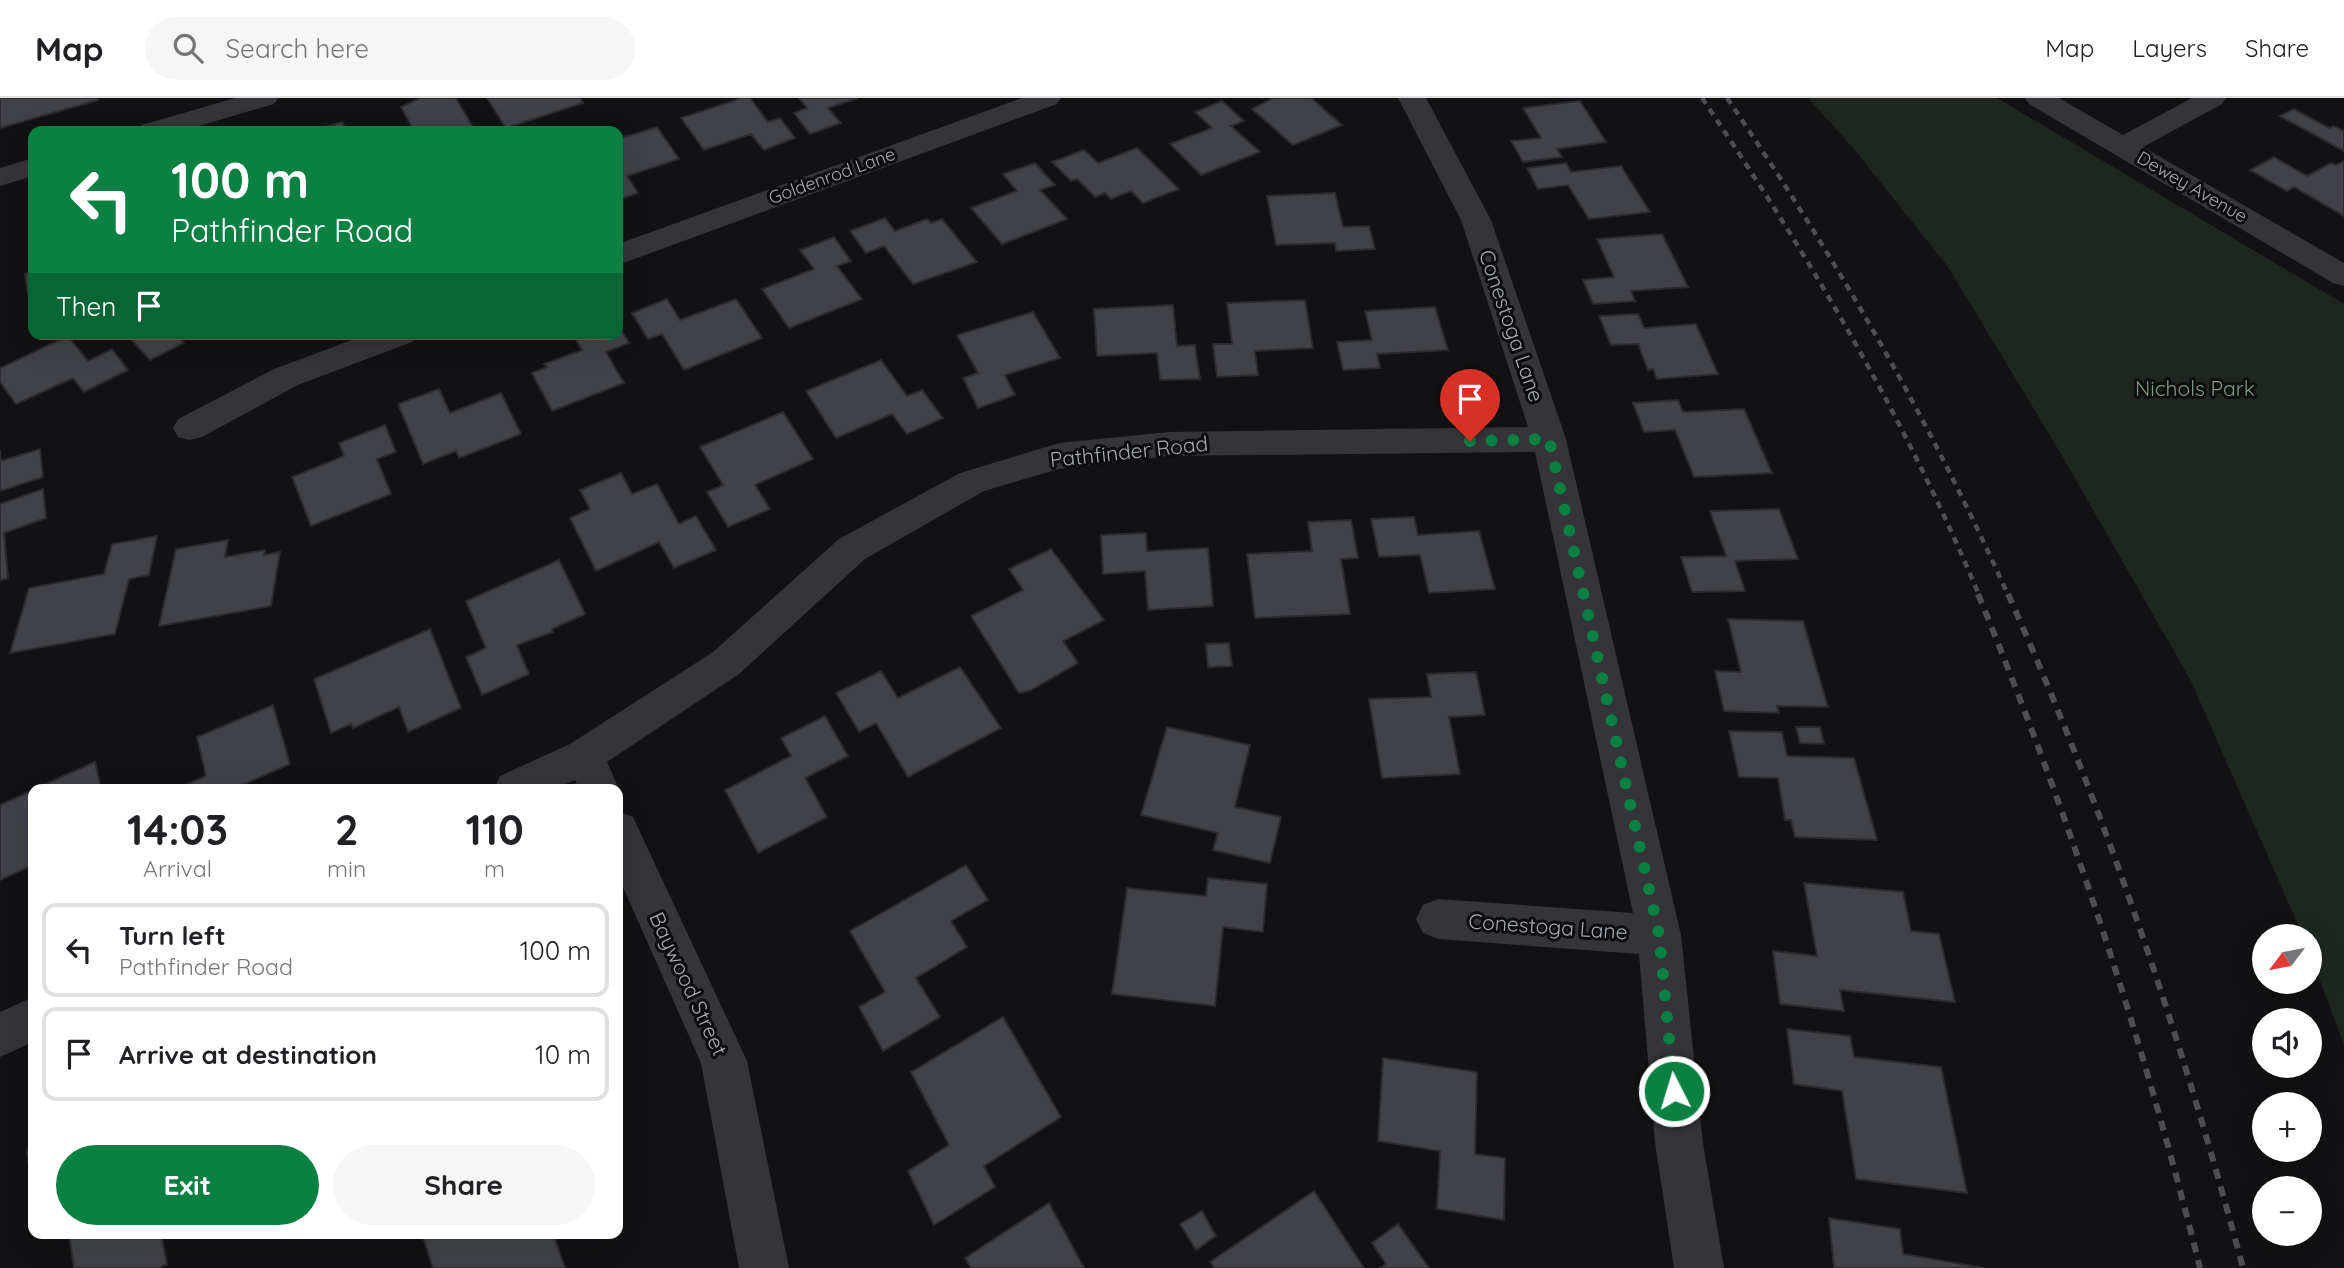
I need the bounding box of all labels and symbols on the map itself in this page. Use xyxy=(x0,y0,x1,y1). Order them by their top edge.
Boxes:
street label: Goldenrod Lane xyxy=(765,142,898,209)
street label: Dewey Avenue xyxy=(2133,146,2252,227)
street label: Conestoga Lane xyxy=(1474,246,1550,405)
pin xyxy=(1440,369,1500,441)
park label: Nichols Park xyxy=(2135,375,2255,401)
street label: Pathfinder Road xyxy=(1049,430,1209,472)
street label: Conestoga Lane xyxy=(1468,907,1628,945)
street label: Baywood Street xyxy=(644,908,734,1059)
north arrow xyxy=(2252,924,2322,994)
position arrow xyxy=(1637,1054,1711,1128)

